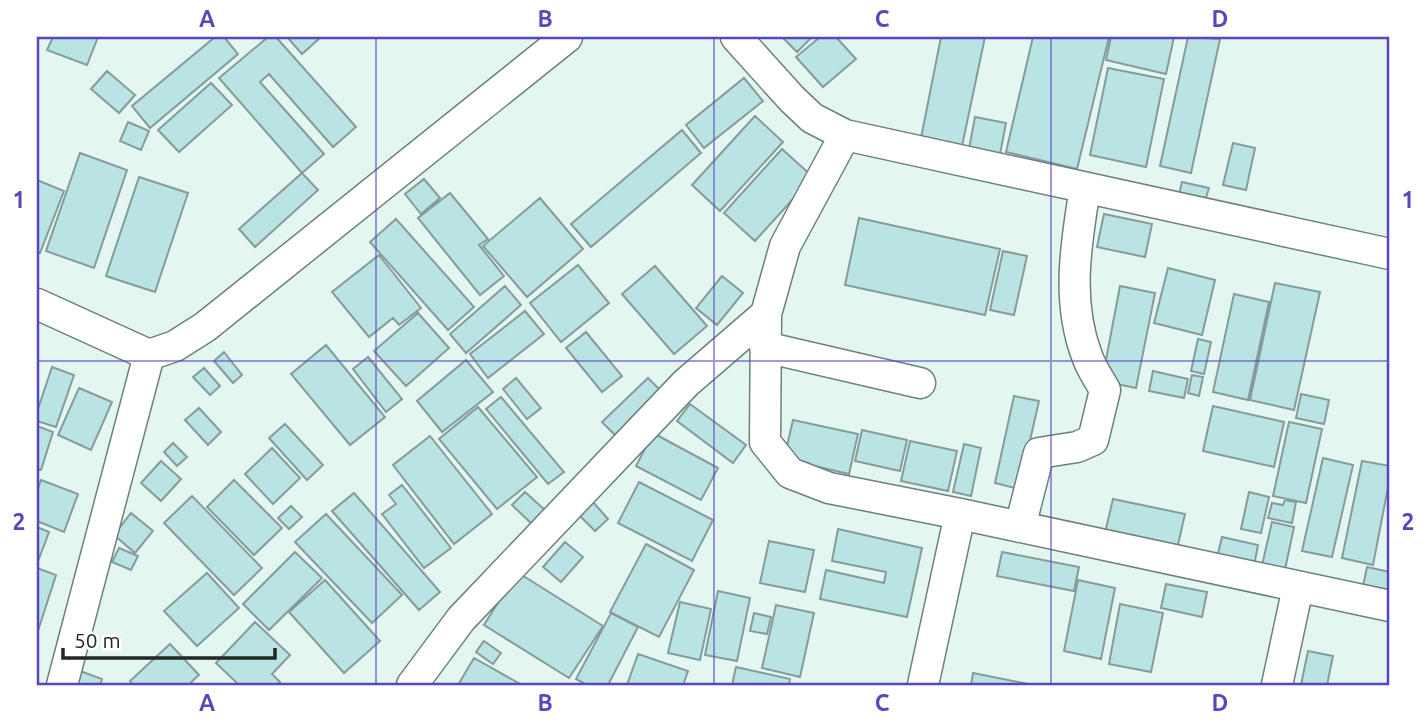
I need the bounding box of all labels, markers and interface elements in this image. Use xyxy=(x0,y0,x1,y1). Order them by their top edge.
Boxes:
text: A xyxy=(199,6,215,31)
text: B xyxy=(537,6,553,31)
text: C xyxy=(875,6,890,31)
text: D xyxy=(1212,6,1228,31)
text: 1 xyxy=(13,187,25,212)
text: 1 xyxy=(1402,187,1414,212)
text: 2 xyxy=(13,509,25,534)
text: 2 xyxy=(1402,509,1414,534)
scale bar xyxy=(63,617,275,661)
text: 50 m xyxy=(74,628,121,652)
text: A xyxy=(199,690,215,715)
text: B xyxy=(537,690,553,715)
text: C xyxy=(875,690,890,715)
text: D xyxy=(1212,690,1228,715)

